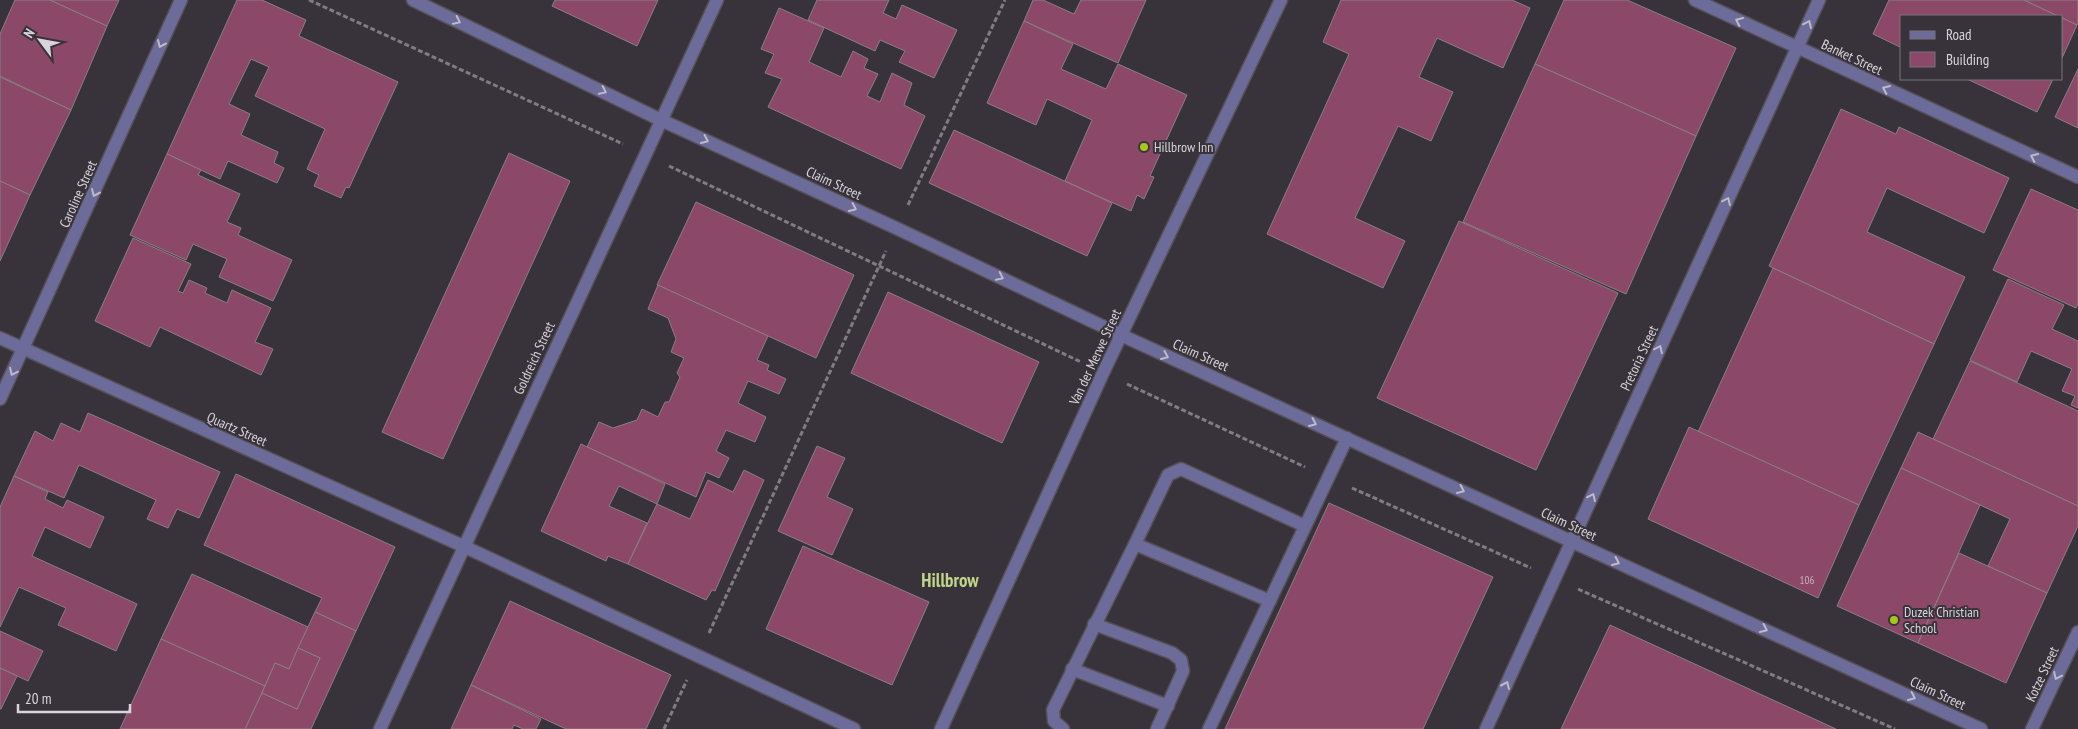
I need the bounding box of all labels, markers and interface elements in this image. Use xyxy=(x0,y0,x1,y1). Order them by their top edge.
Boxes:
north arrow xyxy=(15,15,65,65)
one-way arrow xyxy=(452,15,461,25)
legend xyxy=(1900,15,2063,80)
one-way arrow xyxy=(1735,16,1744,27)
one-way arrow xyxy=(1801,20,1812,29)
text: N xyxy=(19,25,39,41)
text: Road xyxy=(1946,25,1972,44)
street label: Banket Street xyxy=(1819,35,1885,79)
one-way arrow xyxy=(157,39,168,48)
text: Building xyxy=(1946,50,1989,69)
one-way arrow xyxy=(598,85,607,95)
one-way arrow xyxy=(1882,85,1891,95)
one-way arrow xyxy=(700,134,709,145)
place label: Hillbrow Inn xyxy=(1154,138,1213,156)
marker: Hillbrow Inn xyxy=(1138,141,1150,153)
one-way arrow xyxy=(2030,153,2039,163)
street label: Caroline Street xyxy=(55,157,101,230)
street label: Claim Street xyxy=(803,162,865,204)
one-way arrow xyxy=(90,188,101,197)
one-way arrow xyxy=(1721,197,1731,206)
one-way arrow xyxy=(848,202,857,212)
one-way arrow xyxy=(994,271,1003,281)
street label: Van der Merwe Street xyxy=(1065,306,1125,409)
street label: Goldreich Street xyxy=(509,319,559,397)
street label: Pretoria Street xyxy=(1616,322,1662,393)
street label: Claim Street xyxy=(1170,335,1232,375)
one-way arrow xyxy=(1653,345,1664,354)
one-way arrow xyxy=(1160,349,1169,360)
one-way arrow xyxy=(9,367,19,376)
street label: Quartz Street xyxy=(204,408,270,450)
one-way arrow xyxy=(1308,416,1317,427)
one-way arrow xyxy=(1456,484,1465,495)
one-way arrow xyxy=(1586,493,1596,502)
street label: Claim Street xyxy=(1538,503,1600,545)
one-way arrow xyxy=(1611,555,1620,566)
district label: Hillbrow xyxy=(921,568,979,592)
house number: 106 xyxy=(1800,573,1814,587)
place label: Duzek Christian School xyxy=(1904,603,1979,637)
marker: Duzek Christian School xyxy=(1888,614,1900,626)
one-way arrow xyxy=(1759,623,1768,634)
street label: Kotze Street xyxy=(2021,643,2063,704)
one-way arrow xyxy=(2053,671,2064,680)
street label: Claim Street xyxy=(1907,672,1969,714)
one-way arrow xyxy=(1500,681,1510,690)
scale bar xyxy=(18,682,130,714)
text: 20 m xyxy=(25,689,51,708)
one-way arrow xyxy=(1906,691,1915,701)

